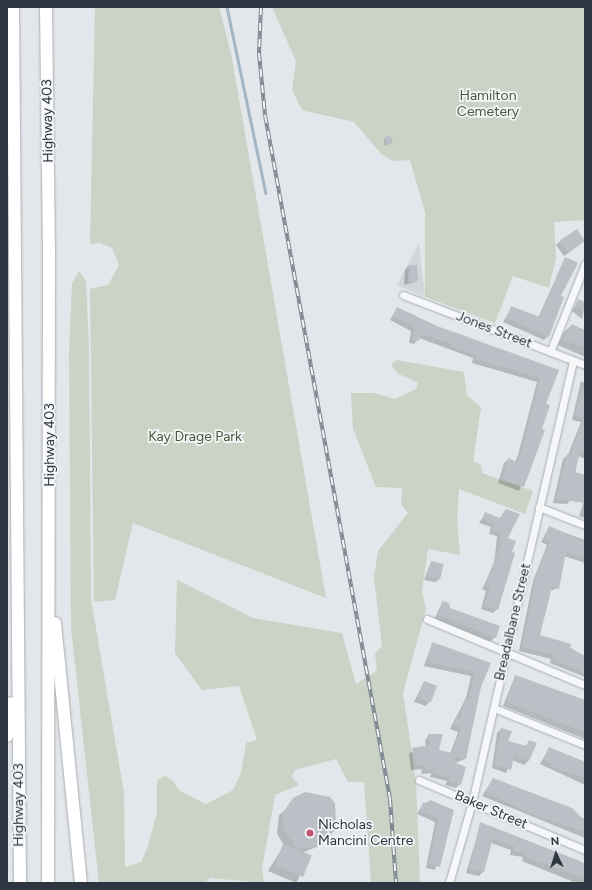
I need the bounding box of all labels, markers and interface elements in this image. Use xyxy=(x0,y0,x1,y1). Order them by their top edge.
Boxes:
street label: Highway 403 xyxy=(39,79,57,163)
park label: Hamilton Cemetery xyxy=(457,88,519,120)
street label: Jones Street xyxy=(454,308,534,352)
street label: Highway 403 xyxy=(42,403,58,487)
park label: Kay Drage Park xyxy=(148,429,242,445)
street label: Breadalbane Street xyxy=(491,562,535,682)
street label: Highway 403 xyxy=(11,763,27,847)
street label: Baker Street xyxy=(452,787,530,833)
place label: Nicholas Mancini Centre xyxy=(318,817,413,850)
marker: Nicholas Mancini Centre xyxy=(305,828,315,838)
north arrow xyxy=(536,834,576,874)
text: N xyxy=(550,835,560,848)

